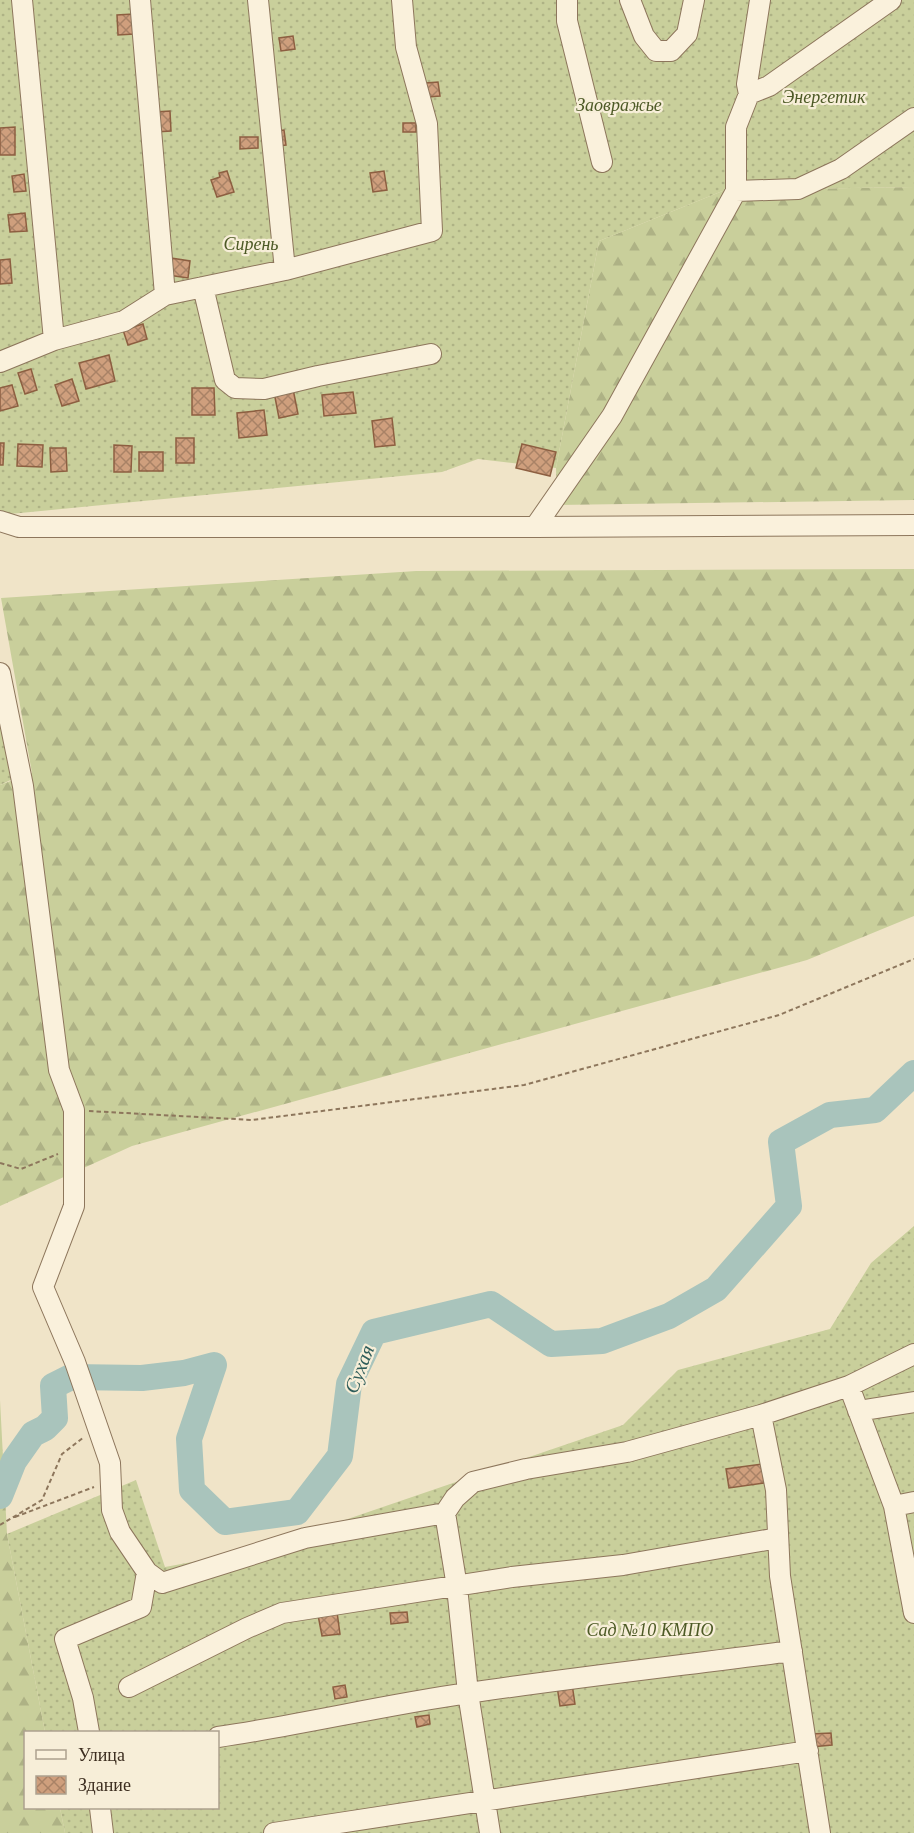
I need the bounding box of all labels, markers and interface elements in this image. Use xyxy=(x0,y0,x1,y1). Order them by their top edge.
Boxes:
park label: Энергетик xyxy=(783,87,866,107)
park label: Заовражье xyxy=(576,95,662,115)
park label: Сирень xyxy=(223,234,279,254)
water label: Сухая xyxy=(340,1342,379,1397)
park label: Сад №10 КМПО xyxy=(586,1620,714,1640)
legend xyxy=(24,1731,219,1809)
text: Улица xyxy=(78,1745,125,1765)
text: Здание xyxy=(78,1775,131,1795)

